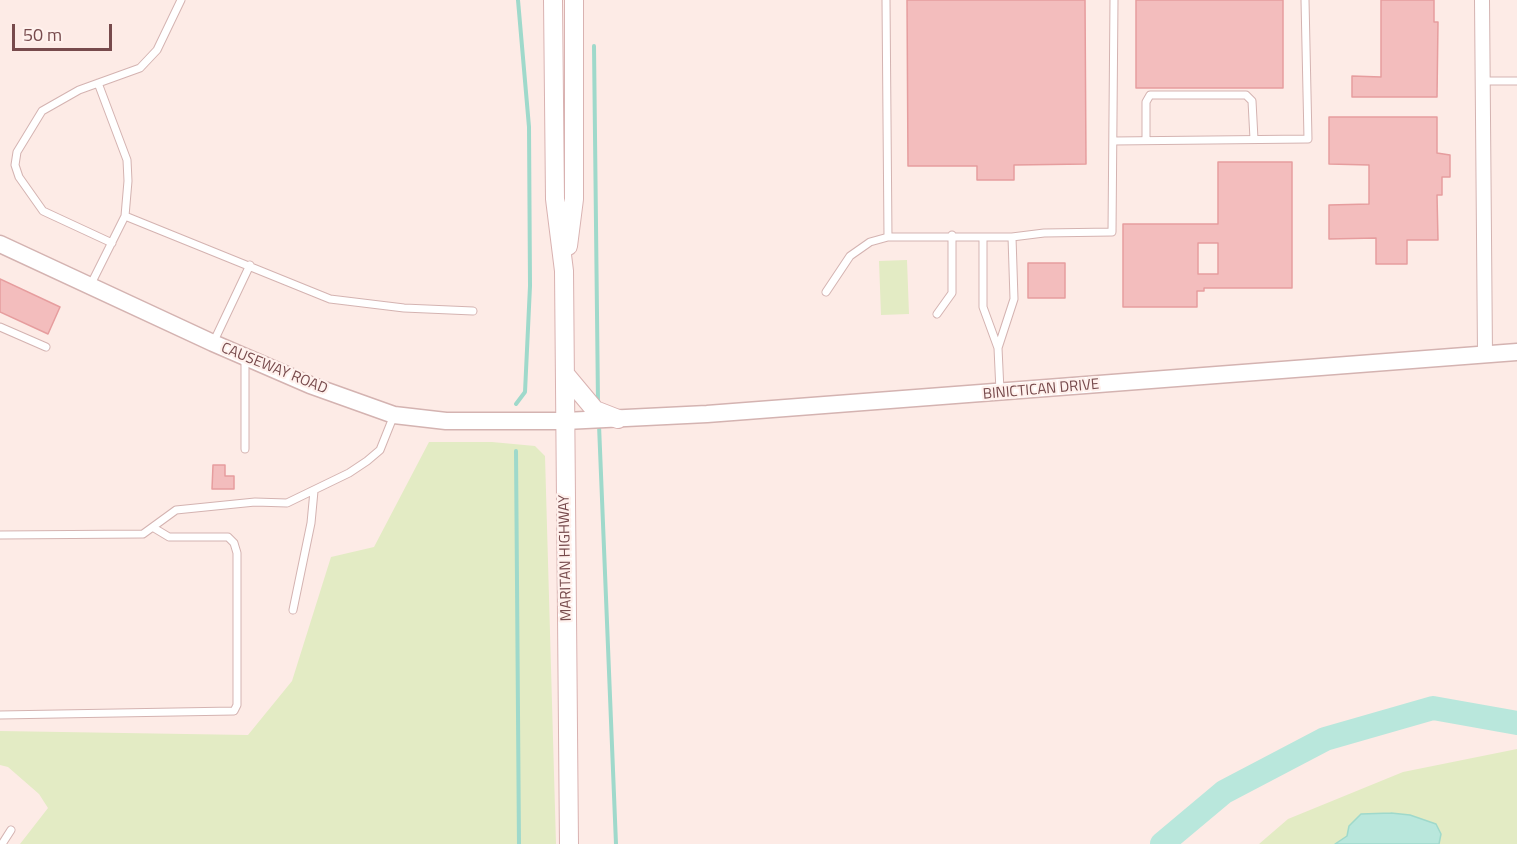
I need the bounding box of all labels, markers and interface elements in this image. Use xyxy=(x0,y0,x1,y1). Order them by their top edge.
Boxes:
scale bar xyxy=(15,12,116,50)
text: 50 m xyxy=(23,21,62,48)
street label: CAUSEWAY ROAD xyxy=(218,339,330,399)
street label: BINICTICAN DRIVE xyxy=(982,376,1100,404)
street label: MARITAN HIGHWAY xyxy=(556,495,576,621)

